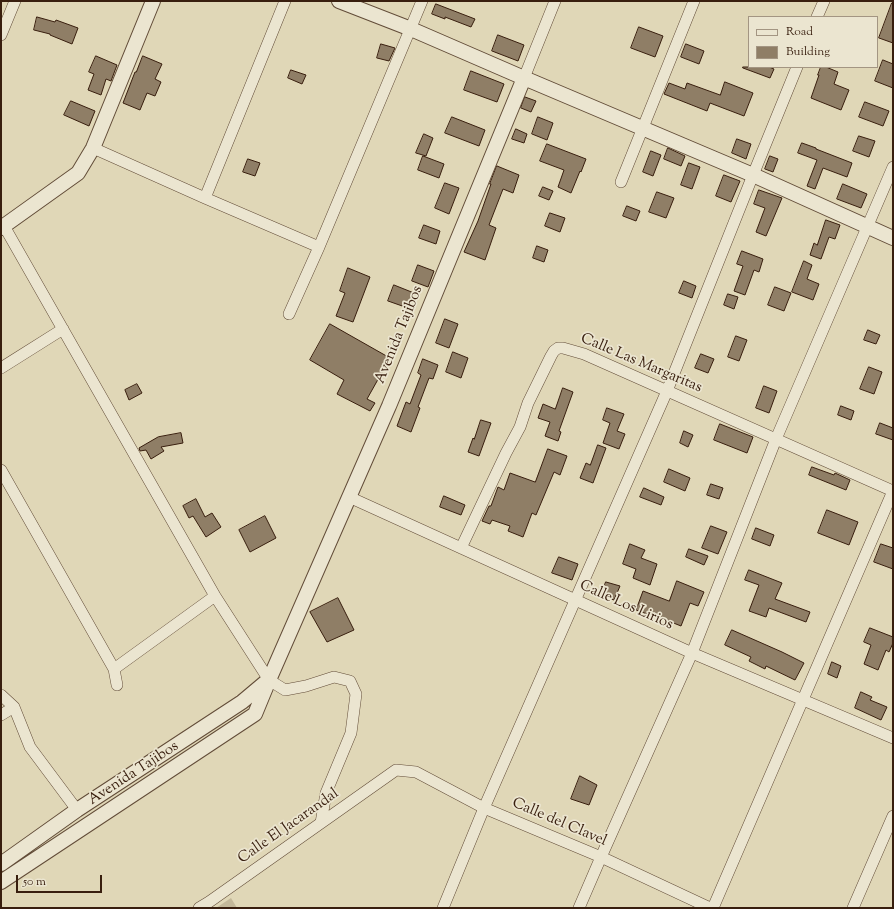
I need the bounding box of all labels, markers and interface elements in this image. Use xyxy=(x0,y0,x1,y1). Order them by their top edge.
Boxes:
legend xyxy=(748,16,878,68)
text: Road xyxy=(786,23,813,41)
text: Building xyxy=(786,43,830,61)
street label: Avenida Tajibos xyxy=(372,283,428,387)
street label: Calle Las Margaritas xyxy=(578,330,704,398)
street label: Calle Los Lirios xyxy=(576,577,676,635)
street label: Avenida Tajibos xyxy=(86,738,182,810)
street label: Calle El Jacarandal xyxy=(235,785,343,869)
street label: Calle del Clavel xyxy=(509,795,609,851)
scale bar xyxy=(18,867,104,893)
text: 50 m xyxy=(23,873,46,891)

